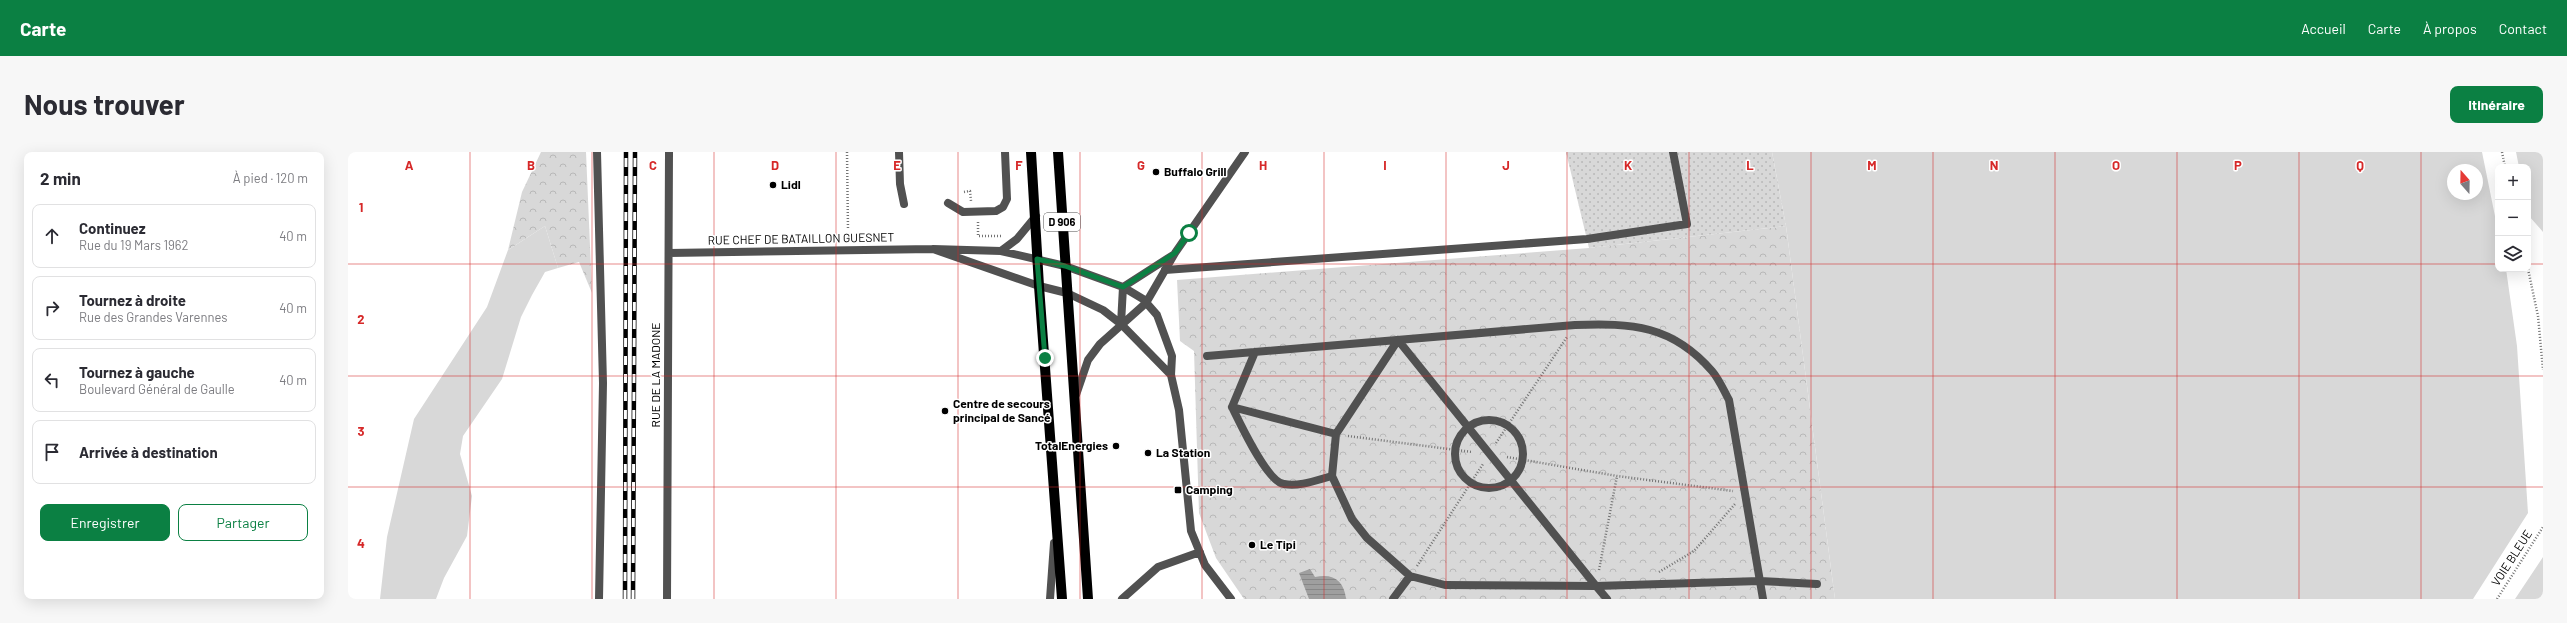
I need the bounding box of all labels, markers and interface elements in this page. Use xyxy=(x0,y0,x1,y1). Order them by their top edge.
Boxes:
text: Carte xyxy=(20,17,66,40)
text: Accueil xyxy=(2301,20,2346,37)
text: Carte xyxy=(2368,20,2401,37)
text: À propos xyxy=(2423,20,2477,37)
text: Contact xyxy=(2499,20,2547,37)
button: Itinéraire xyxy=(2450,86,2543,123)
text: Nous trouver xyxy=(24,87,185,121)
text: A xyxy=(405,157,414,173)
text: B xyxy=(527,157,535,173)
text: C xyxy=(649,157,657,173)
text: D xyxy=(771,157,779,173)
text: E xyxy=(893,157,901,173)
text: F xyxy=(1015,157,1023,173)
text: G xyxy=(1137,157,1145,173)
text: H xyxy=(1259,157,1267,173)
text: I xyxy=(1383,157,1387,173)
text: J xyxy=(1502,157,1510,173)
text: K xyxy=(1624,157,1632,173)
text: L xyxy=(1746,157,1754,173)
text: M xyxy=(1867,157,1877,173)
text: N xyxy=(1990,157,1998,173)
text: O xyxy=(2112,157,2120,173)
text: P xyxy=(2234,157,2242,173)
text: Q xyxy=(2356,157,2364,173)
place label: Buffalo Grill xyxy=(1164,164,1226,178)
north arrow xyxy=(2447,164,2483,200)
map controls xyxy=(2495,164,2531,272)
button: + xyxy=(2495,164,2531,200)
marker: Buffalo Grill xyxy=(1151,167,1161,177)
text: 2 min xyxy=(40,168,81,188)
text: À pied · 120 m xyxy=(233,170,308,186)
place label: Lidl xyxy=(781,177,801,191)
marker: Lidl xyxy=(768,180,778,190)
text: 1 xyxy=(359,199,363,215)
button: − xyxy=(2495,200,2531,236)
road number: D 906 xyxy=(1044,213,1080,231)
text: Continuez xyxy=(79,219,146,237)
route start xyxy=(1180,224,1198,242)
icon: ahead xyxy=(41,225,63,247)
text: 40 m xyxy=(279,228,307,244)
street label: RUE CHEF DE BATAILLON GUESNET xyxy=(707,229,895,247)
button: layers xyxy=(2495,236,2531,272)
text: Rue du 19 Mars 1962 xyxy=(79,237,189,253)
text: Tournez à droite xyxy=(79,291,186,309)
icon: right xyxy=(41,297,63,319)
text: 40 m xyxy=(279,300,307,316)
text: Rue des Grandes Varennes xyxy=(79,309,227,325)
text: 2 xyxy=(357,311,365,327)
street label: RUE DE LA MADONE xyxy=(648,323,662,427)
route end xyxy=(1036,349,1054,367)
text: Tournez à gauche xyxy=(79,363,195,381)
icon: left xyxy=(41,369,63,391)
text: 40 m xyxy=(279,372,307,388)
text: Boulevard Général de Gaulle xyxy=(79,381,235,397)
place label: Centre de secours principal de Sancé xyxy=(953,396,1051,424)
marker: Centre de secours principal de Sancé xyxy=(940,406,950,416)
text: 3 xyxy=(357,423,365,439)
place label: TotalEnergies xyxy=(1035,438,1108,452)
icon: arrive xyxy=(41,441,63,463)
marker: TotalEnergies xyxy=(1111,441,1121,451)
text: Arrivée à destination xyxy=(79,443,218,461)
place label: La Station xyxy=(1156,445,1210,459)
marker: La Station xyxy=(1143,448,1153,458)
place label: Camping xyxy=(1186,482,1233,496)
marker: Camping xyxy=(1173,485,1183,495)
button: Enregistrer xyxy=(40,504,170,541)
button: Partager xyxy=(178,504,308,541)
street label: VOIE BLEUE xyxy=(2488,527,2534,588)
text: 4 xyxy=(357,535,365,551)
place label: Le Tipi xyxy=(1260,537,1296,551)
marker: Le Tipi xyxy=(1247,540,1257,550)

